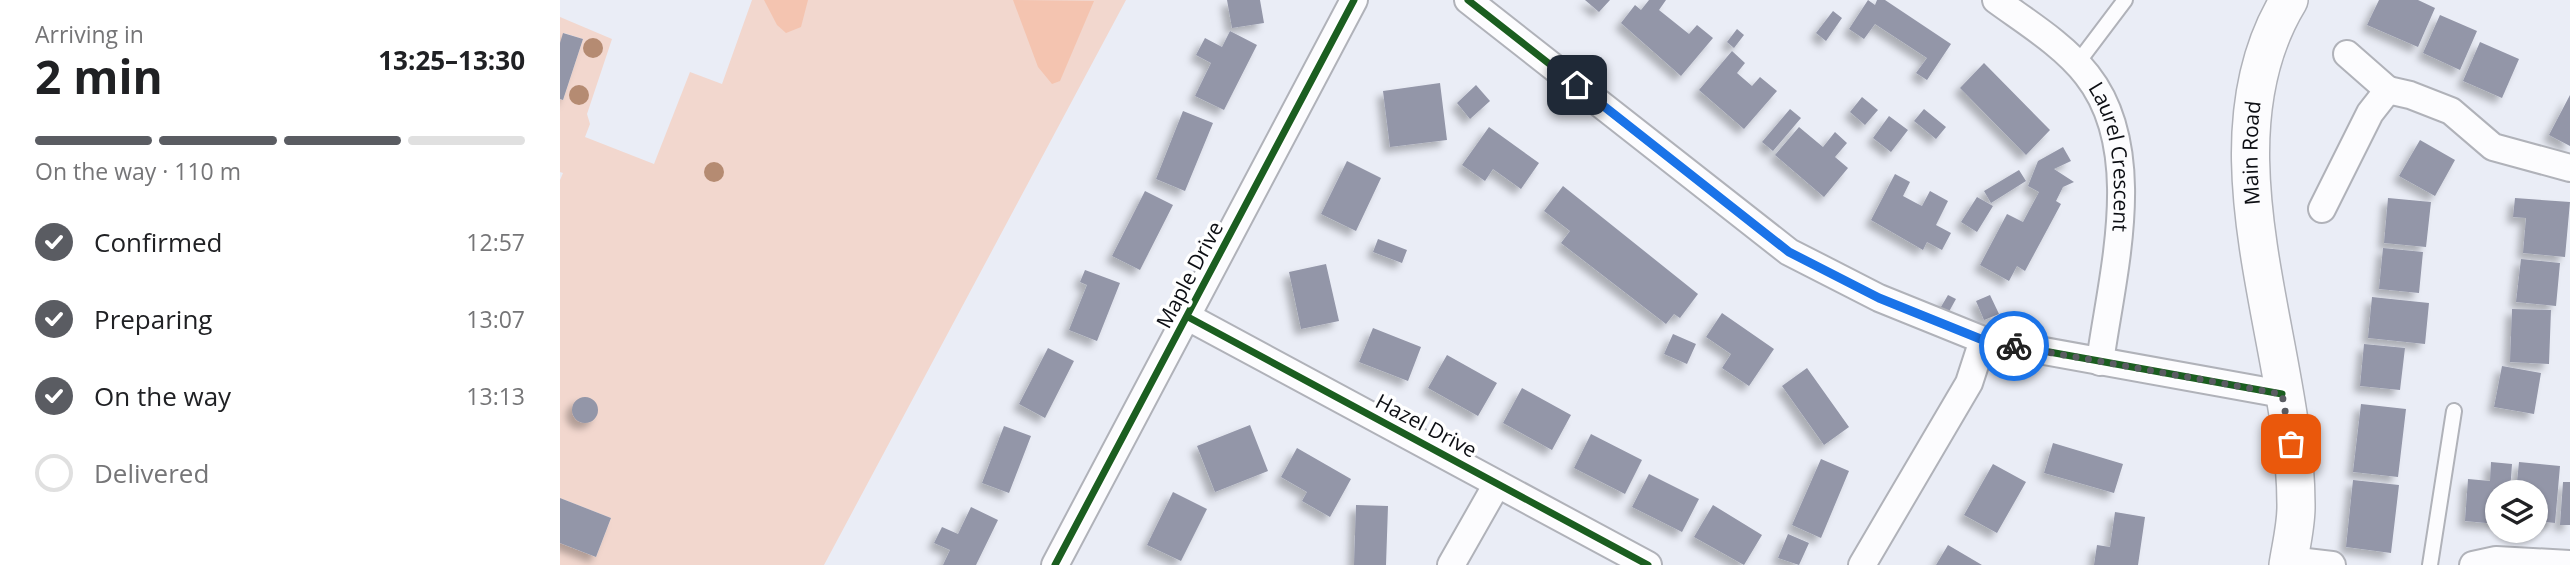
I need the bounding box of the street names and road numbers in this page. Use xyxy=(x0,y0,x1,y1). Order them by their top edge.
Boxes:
street label: Laurel Crescent xyxy=(2083,76,2136,233)
street label: Main Road xyxy=(2235,99,2267,206)
street label: Maple Drive xyxy=(1149,216,1229,333)
street label: Hazel Drive xyxy=(1371,387,1482,464)

